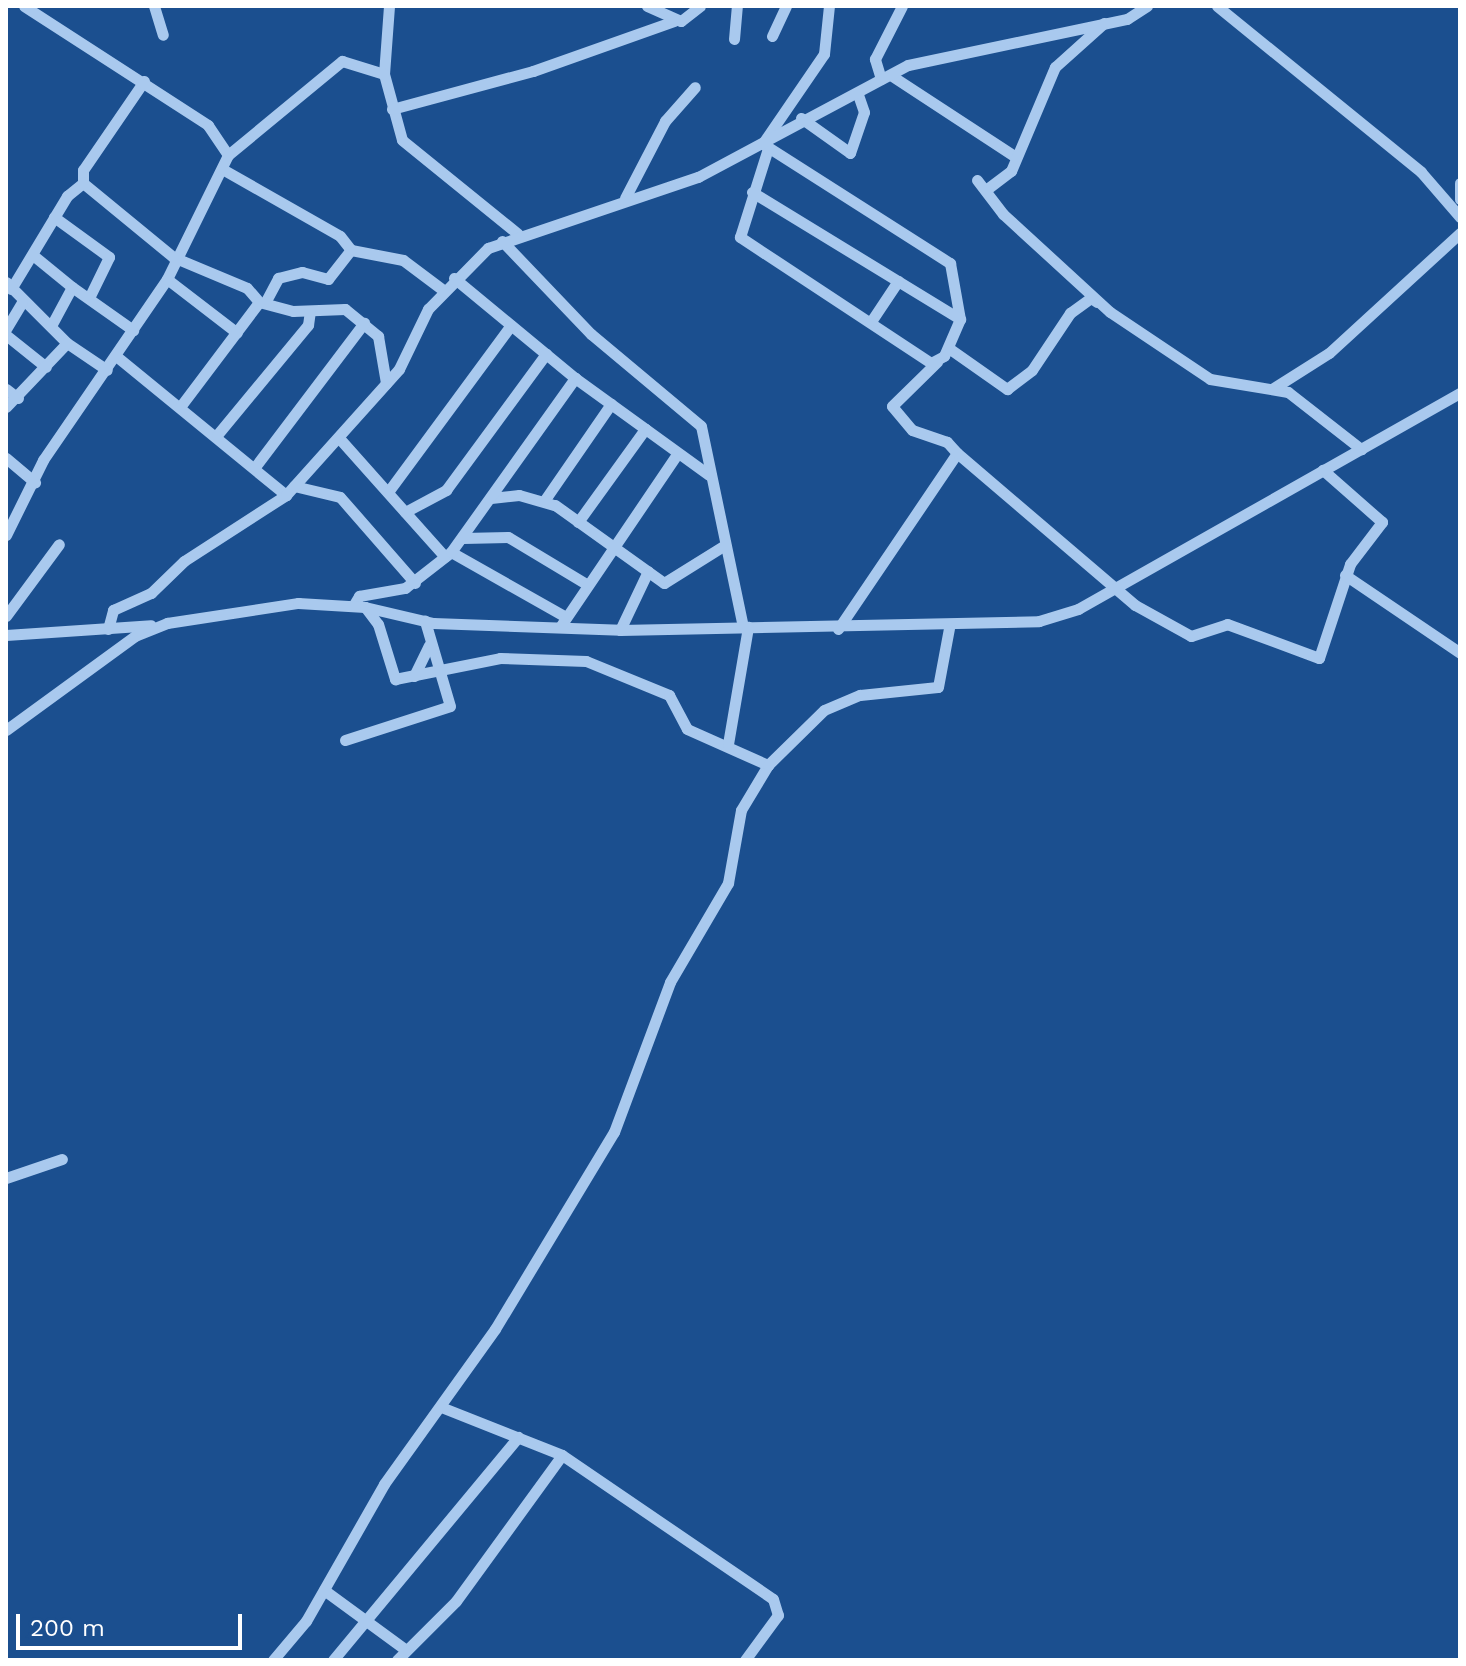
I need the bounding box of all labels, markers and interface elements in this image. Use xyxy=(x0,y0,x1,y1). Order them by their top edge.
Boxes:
scale bar xyxy=(20,1598,246,1648)
text: 200 m xyxy=(30,1614,105,1642)

